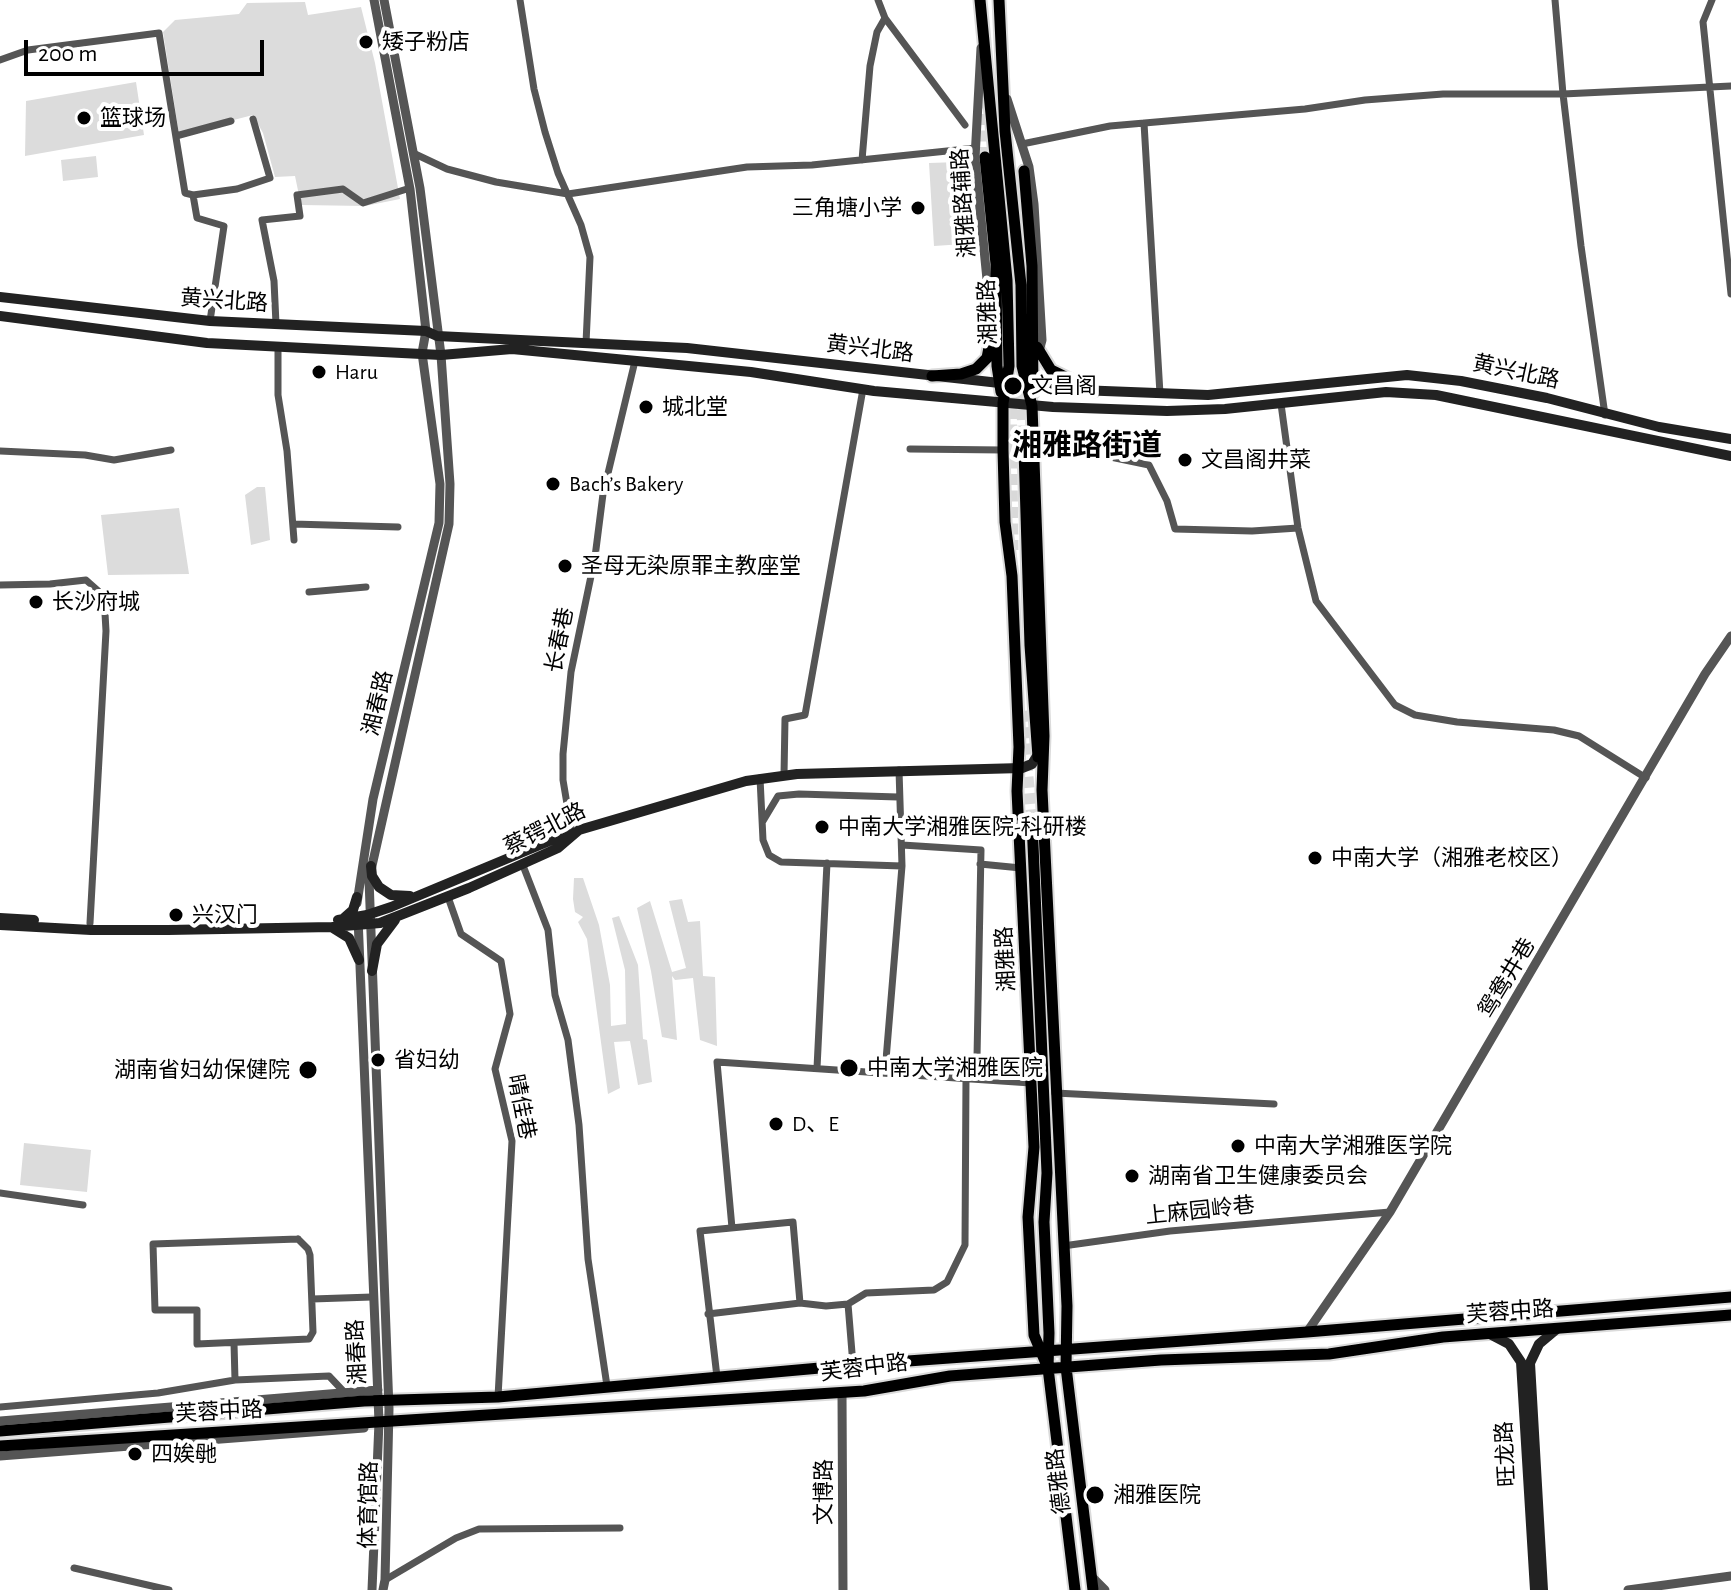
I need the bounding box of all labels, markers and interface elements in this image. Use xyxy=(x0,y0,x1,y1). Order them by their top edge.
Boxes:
scale bar xyxy=(28,24,268,74)
place label: 矮子粉店 xyxy=(382,29,470,55)
marker: 矮子粉店 xyxy=(357,33,375,51)
text: 200 m xyxy=(38,42,97,66)
place label: 篮球场 xyxy=(100,105,166,131)
marker: 篮球场 xyxy=(75,109,93,127)
street label: 湘雅路辅路 xyxy=(947,147,981,259)
place label: 三角塘小学 xyxy=(792,195,902,221)
marker: 三角塘小学 xyxy=(909,199,927,217)
street label: 湘雅路 xyxy=(974,279,1002,345)
street label: 黄兴北路 xyxy=(179,285,269,317)
street label: 黄兴北路 xyxy=(825,331,915,367)
street label: 黄兴北路 xyxy=(1470,350,1562,394)
place label: Haru xyxy=(335,359,378,385)
marker: Haru xyxy=(310,363,328,381)
place label: 文昌阁 xyxy=(1031,373,1097,399)
marker: 文昌阁 xyxy=(1002,375,1024,397)
place label: 城北堂 xyxy=(662,394,728,420)
marker: 城北堂 xyxy=(637,398,655,416)
district label: 湘雅路街道 xyxy=(1012,428,1162,464)
place label: 文昌阁井菜 xyxy=(1201,447,1311,473)
marker: 文昌阁井菜 xyxy=(1176,451,1194,469)
place label: Bach’s Bakery xyxy=(569,471,683,497)
marker: Bach’s Bakery xyxy=(544,475,562,493)
place label: 圣母无染原罪主教座堂 xyxy=(581,553,801,579)
marker: 圣母无染原罪主教座堂 xyxy=(556,557,574,575)
place label: 长沙府城 xyxy=(52,589,140,615)
marker: 长沙府城 xyxy=(27,593,45,611)
street label: 长春巷 xyxy=(541,605,579,675)
street label: 湘春路 xyxy=(358,668,398,738)
street label: 蔡锷北路 xyxy=(500,797,590,861)
place label: 中南大学湘雅医院-科研楼 xyxy=(838,814,1087,840)
marker: 中南大学湘雅医院-科研楼 xyxy=(813,818,831,836)
place label: 中南大学（湘雅老校区） xyxy=(1331,845,1573,871)
marker: 中南大学（湘雅老校区） xyxy=(1306,849,1324,867)
place label: 兴汉门 xyxy=(192,902,258,928)
marker: 兴汉门 xyxy=(167,906,185,924)
street label: 湘雅路 xyxy=(991,925,1021,993)
street label: 鸳鸯井巷 xyxy=(1473,933,1541,1023)
place label: 省妇幼 xyxy=(394,1047,460,1073)
marker: 省妇幼 xyxy=(369,1051,387,1069)
place label: 中南大学湘雅医院 xyxy=(867,1055,1043,1081)
place label: 湖南省妇幼保健院 xyxy=(114,1057,290,1083)
marker: 中南大学湘雅医院 xyxy=(838,1057,860,1079)
marker: 湖南省妇幼保健院 xyxy=(297,1059,319,1081)
street label: 晴佳巷 xyxy=(502,1072,540,1142)
place label: D、E xyxy=(792,1111,839,1137)
marker: D、E xyxy=(767,1115,785,1133)
place label: 中南大学湘雅医学院 xyxy=(1254,1133,1452,1159)
marker: 中南大学湘雅医学院 xyxy=(1229,1137,1247,1155)
place label: 湖南省卫生健康委员会 xyxy=(1148,1163,1368,1189)
marker: 湖南省卫生健康委员会 xyxy=(1123,1167,1141,1185)
street label: 上麻园岭巷 xyxy=(1144,1192,1256,1230)
street label: 芙蓉中路 xyxy=(1465,1296,1555,1328)
street label: 湘春路 xyxy=(342,1318,372,1386)
street label: 芙蓉中路 xyxy=(819,1350,909,1386)
street label: 芙蓉中路 xyxy=(174,1397,264,1427)
street label: 旺龙路 xyxy=(1491,1420,1521,1488)
place label: 四娭毑 xyxy=(151,1441,217,1467)
marker: 四娭毑 xyxy=(126,1445,144,1463)
street label: 德雅路 xyxy=(1042,1447,1076,1515)
street label: 文博路 xyxy=(811,1459,837,1525)
street label: 体育馆路 xyxy=(355,1461,383,1549)
place label: 湘雅医院 xyxy=(1113,1482,1201,1508)
marker: 湘雅医院 xyxy=(1084,1484,1106,1506)

